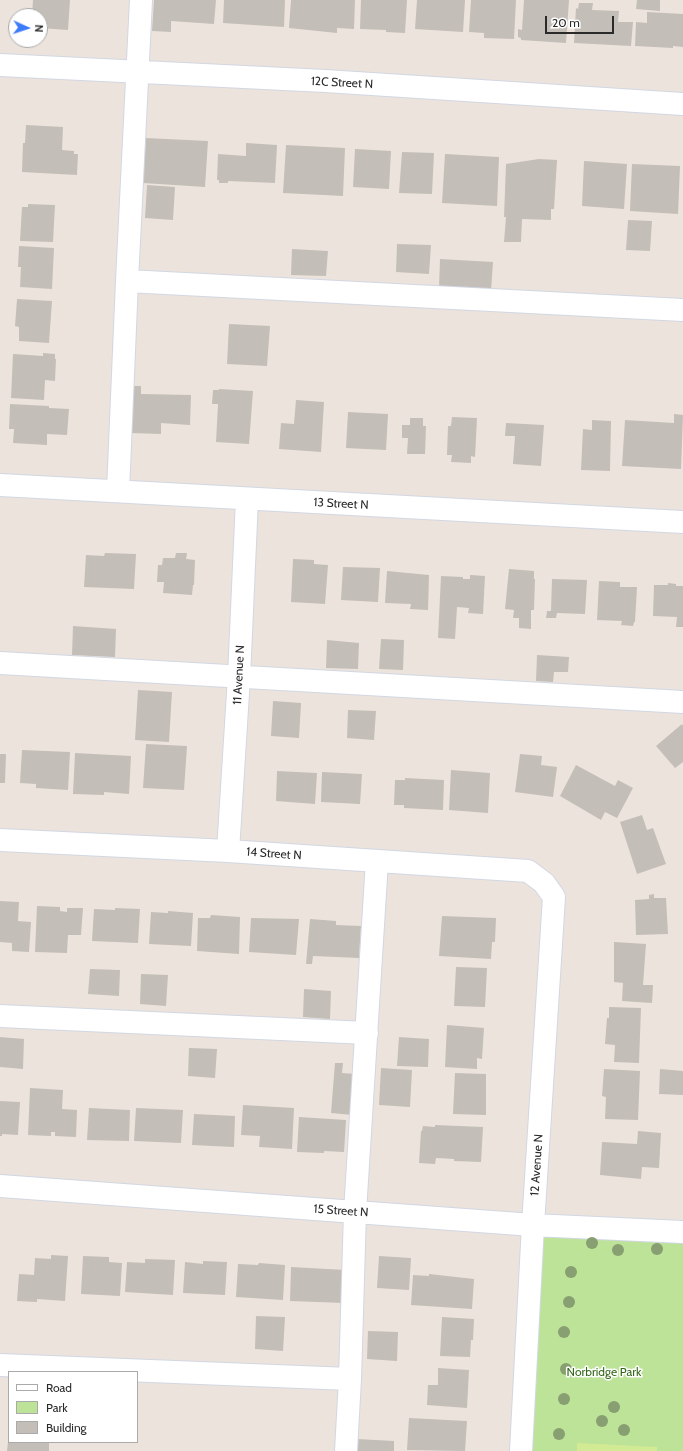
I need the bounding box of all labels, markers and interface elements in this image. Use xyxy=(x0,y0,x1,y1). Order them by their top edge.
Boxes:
north arrow xyxy=(8,8,48,48)
scale bar xyxy=(547,8,616,34)
text: 20 m xyxy=(552,15,580,30)
text: N xyxy=(32,24,46,33)
street label: 12C Street N xyxy=(311,74,373,92)
street label: 13 Street N xyxy=(313,495,369,513)
street label: 11 Avenue N xyxy=(230,645,248,705)
street label: 14 Street N xyxy=(246,845,302,863)
street label: 12 Avenue N xyxy=(528,1134,546,1196)
street label: 15 Street N xyxy=(313,1202,369,1220)
park label: Norbridge Park xyxy=(567,1365,641,1379)
legend xyxy=(8,1371,138,1443)
text: Road xyxy=(46,1380,72,1395)
text: Park xyxy=(46,1400,68,1415)
text: Building xyxy=(46,1420,87,1435)

